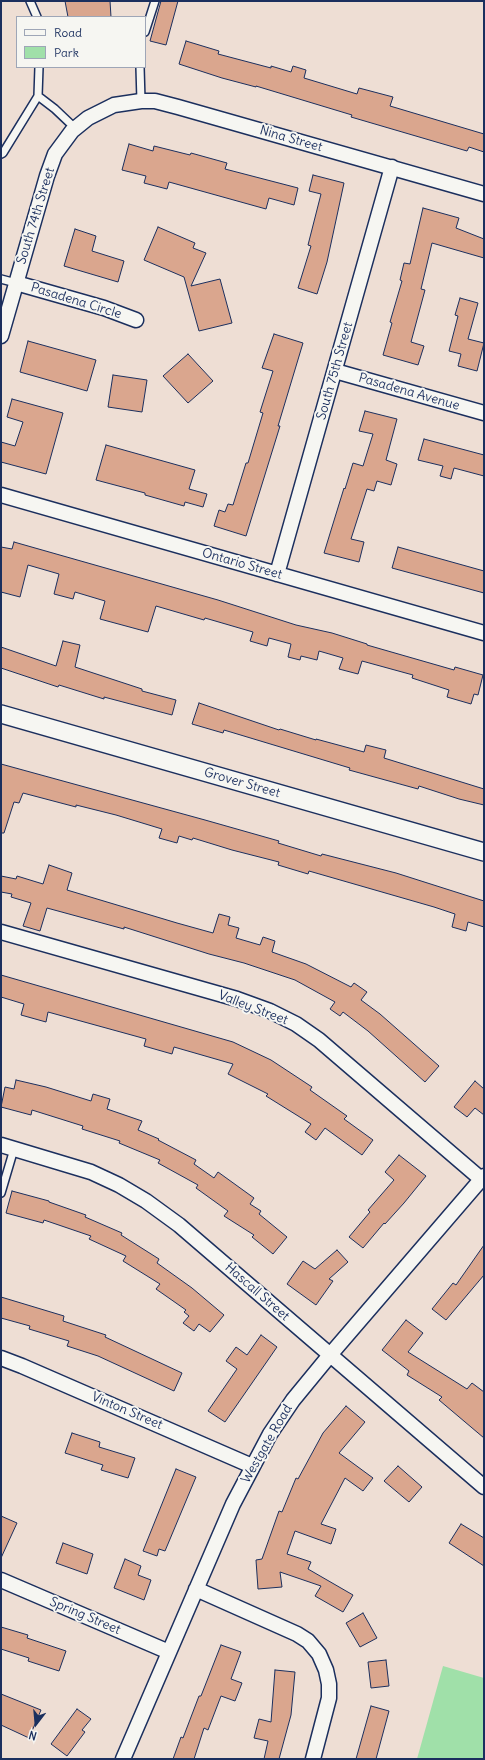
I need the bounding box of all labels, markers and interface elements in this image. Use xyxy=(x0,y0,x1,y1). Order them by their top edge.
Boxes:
legend xyxy=(16,16,146,68)
text: Road xyxy=(54,25,82,40)
text: Park xyxy=(54,45,79,60)
street label: Nina Street xyxy=(258,123,324,155)
street label: South 74th Street xyxy=(14,166,58,266)
street label: Pasadena Circle xyxy=(29,280,123,322)
street label: South 75th Street xyxy=(314,320,356,422)
street label: Pasadena Avenue xyxy=(357,370,461,414)
street label: Ontario Street xyxy=(200,545,284,583)
street label: Grover Street xyxy=(202,765,282,801)
street label: Valley Street xyxy=(216,988,290,1028)
street label: Hascall Street xyxy=(222,1260,292,1324)
street label: Vinton Street xyxy=(89,1389,165,1433)
street label: Westgate Road xyxy=(238,1402,296,1486)
street label: Spring Street xyxy=(47,1594,123,1638)
north arrow xyxy=(16,1704,56,1744)
text: N xyxy=(27,1728,38,1743)

